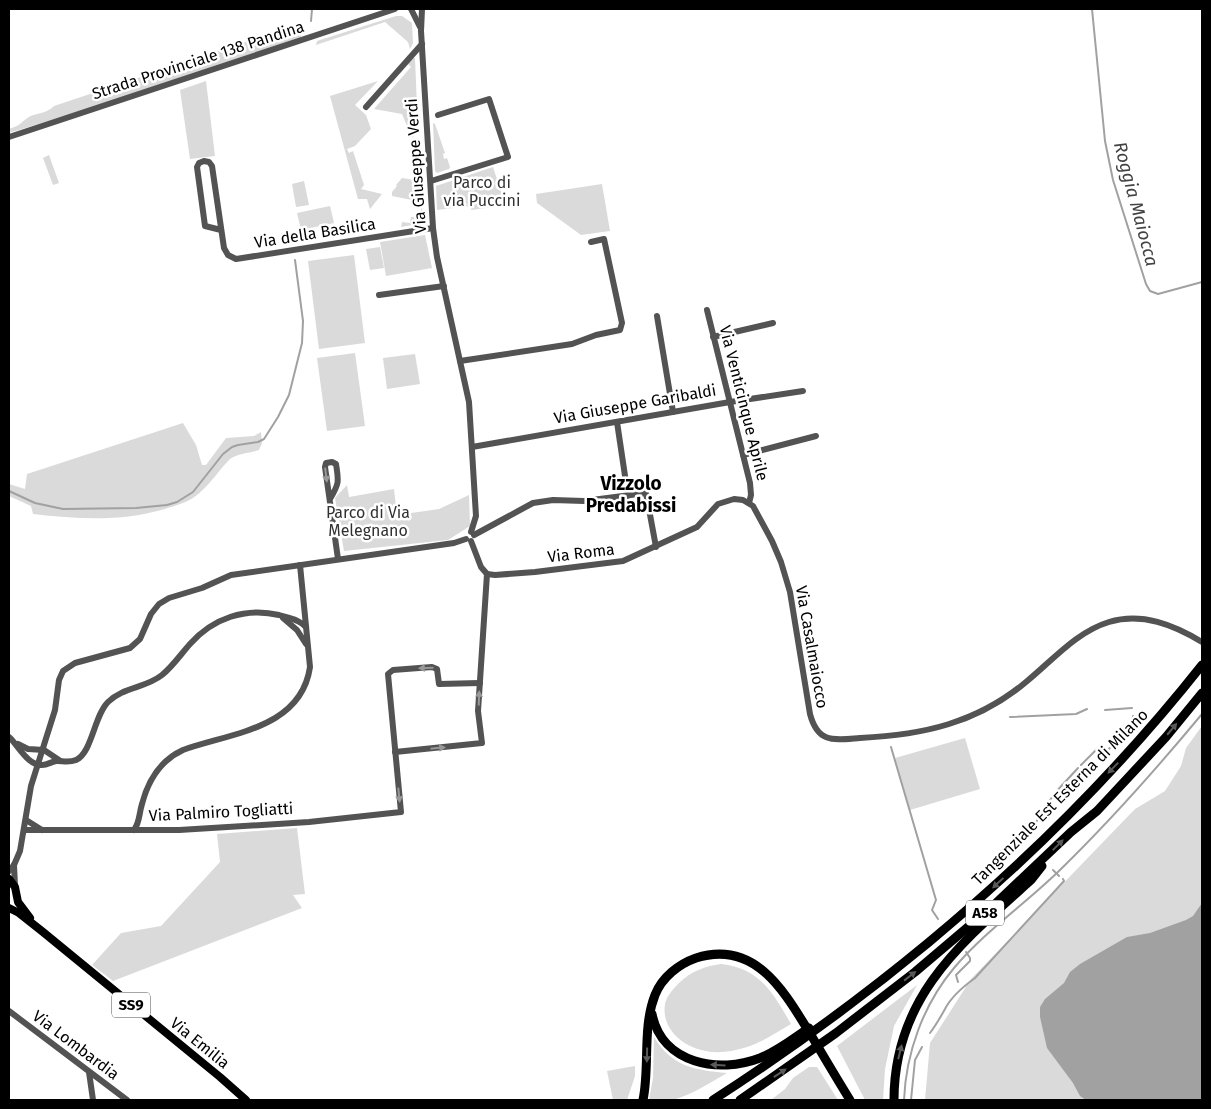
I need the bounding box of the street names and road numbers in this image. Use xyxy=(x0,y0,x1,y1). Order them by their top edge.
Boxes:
street label: Strada Provinciale 138 Pandina xyxy=(90,17,306,103)
street label: Via Giuseppe Verdi xyxy=(402,98,430,234)
street label: Via della Basilica xyxy=(253,214,377,252)
street label: Via Venticinque Aprile xyxy=(716,323,772,483)
street label: Via Giuseppe Garibaldi xyxy=(552,380,718,428)
street label: Via Roma xyxy=(546,539,616,567)
street label: Via Casalmaiocco xyxy=(792,584,832,710)
street label: Tangenziale Est Esterna di Milano xyxy=(968,705,1152,889)
street label: Via Palmiro Togliatti xyxy=(148,799,294,825)
road number: A58 xyxy=(966,900,1004,926)
road number: SS9 xyxy=(112,992,150,1018)
street label: Via Lombardia xyxy=(29,1006,123,1084)
street label: Via Emilia xyxy=(166,1013,234,1073)

